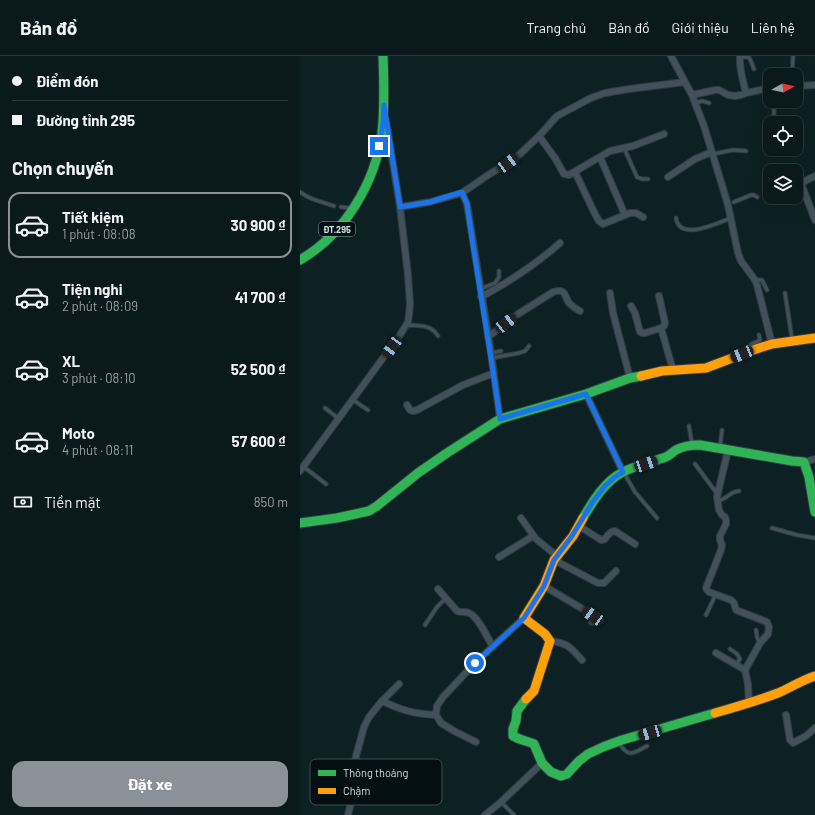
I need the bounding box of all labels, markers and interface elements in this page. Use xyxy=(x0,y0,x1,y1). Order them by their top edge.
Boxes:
text: Bản đồ xyxy=(20,16,77,39)
text: Trang chủ xyxy=(527,19,586,36)
text: Bản đồ xyxy=(608,19,650,36)
text: Giới thiệu xyxy=(672,19,729,36)
text: Liên hệ xyxy=(751,19,795,36)
north arrow xyxy=(763,68,803,108)
map controls xyxy=(763,68,803,204)
text: Điểm đón xyxy=(36,72,98,90)
text: Đường tỉnh 295 xyxy=(36,111,135,129)
button: locate xyxy=(763,116,803,156)
route end xyxy=(370,137,388,155)
car xyxy=(495,151,521,175)
text: Chọn chuyến xyxy=(12,157,114,179)
button: layers xyxy=(763,164,803,204)
icon: car xyxy=(14,207,50,243)
text: Tiết kiệm xyxy=(62,208,124,226)
text: 30 900 ₫ xyxy=(231,216,286,234)
road number: ĐT.295 xyxy=(319,222,355,236)
text: 1 phút · 08:08 xyxy=(62,226,136,242)
icon: car xyxy=(14,279,50,315)
text: Tiện nghi xyxy=(62,280,122,298)
text: 41 700 ₫ xyxy=(235,288,286,306)
text: 2 phút · 08:09 xyxy=(62,298,138,314)
car xyxy=(493,311,519,335)
car xyxy=(380,334,404,360)
car xyxy=(729,344,755,364)
icon: car xyxy=(14,351,50,387)
text: XL xyxy=(62,352,80,370)
text: 52 500 ₫ xyxy=(231,360,286,378)
text: 3 phút · 08:10 xyxy=(62,370,136,386)
icon: car xyxy=(14,423,50,459)
text: Moto xyxy=(62,424,95,442)
text: 57 600 ₫ xyxy=(232,432,286,450)
text: 4 phút · 08:11 xyxy=(62,442,133,458)
car xyxy=(633,454,659,474)
icon: cash xyxy=(12,491,34,513)
text: Tiền mặt xyxy=(44,493,101,511)
text: 850 m xyxy=(254,494,288,510)
car xyxy=(580,604,606,628)
route start xyxy=(466,654,484,672)
car xyxy=(637,724,663,742)
legend xyxy=(310,759,442,805)
button: Đặt xe xyxy=(12,761,288,807)
text: Thông thoáng xyxy=(343,766,408,779)
text: Chậm xyxy=(343,784,370,797)

